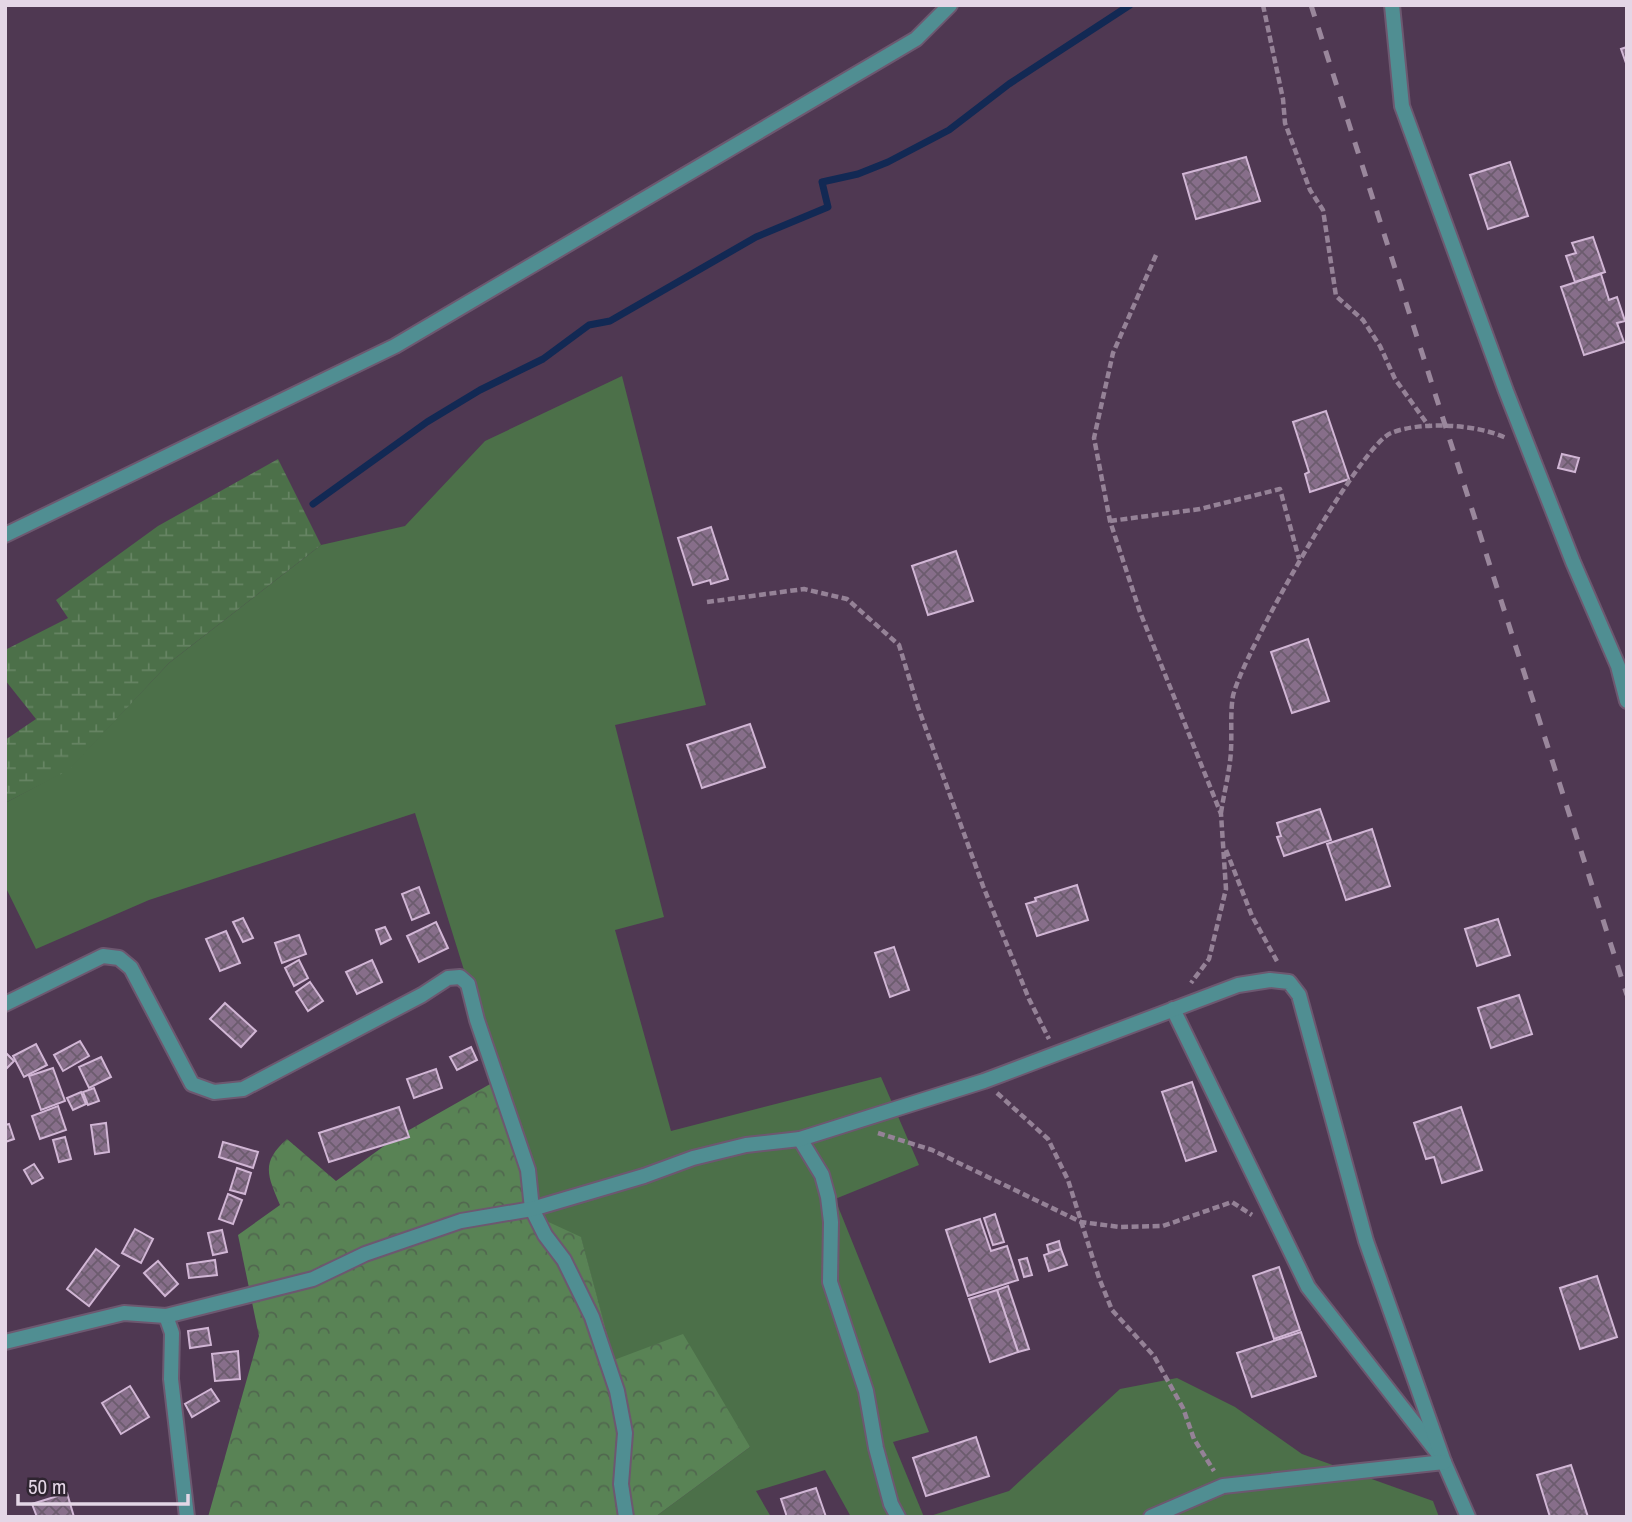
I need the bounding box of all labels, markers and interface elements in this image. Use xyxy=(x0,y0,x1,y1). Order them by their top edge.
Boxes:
scale bar xyxy=(18,1462,187,1506)
text: 50 m xyxy=(28,1472,66,1501)

